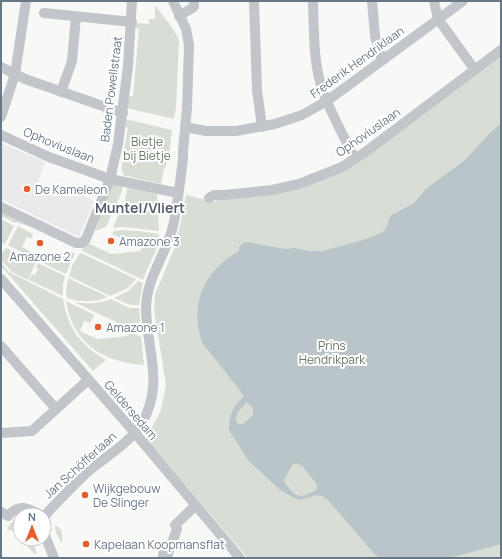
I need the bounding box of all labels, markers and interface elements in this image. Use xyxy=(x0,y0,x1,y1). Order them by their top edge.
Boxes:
street label: Frederik Hendriklaan xyxy=(307,22,407,102)
street label: Baden Powellstraat xyxy=(96,35,126,143)
street label: Ophoviuslaan xyxy=(332,103,404,161)
street label: Ophoviuslaan xyxy=(21,123,97,167)
park label: Bietje bij Bietje xyxy=(123,133,171,164)
place label: De Kameleon xyxy=(35,181,107,198)
marker: De Kameleon xyxy=(22,184,32,194)
district label: Muntel/Vliert xyxy=(95,198,185,217)
place label: Amazone 3 xyxy=(119,233,180,250)
marker: Amazone 3 xyxy=(106,236,116,246)
marker: Amazone 2 xyxy=(35,238,45,248)
place label: Amazone 2 xyxy=(10,248,71,265)
place label: Amazone 1 xyxy=(106,319,165,336)
marker: Amazone 1 xyxy=(93,322,103,332)
park label: Prins Hendrikpark xyxy=(299,337,366,368)
street label: Geldersedam xyxy=(100,377,162,443)
street label: Jan Schöfferlaan xyxy=(40,428,120,502)
place label: Wijkgebouw De Slinger xyxy=(93,480,160,511)
marker: Wijkgebouw De Slinger xyxy=(80,490,90,500)
north arrow xyxy=(12,507,52,547)
text: N xyxy=(28,509,36,524)
place label: Kapelaan Koopmansflat xyxy=(94,536,225,553)
marker: Kapelaan Koopmansflat xyxy=(81,539,91,549)

